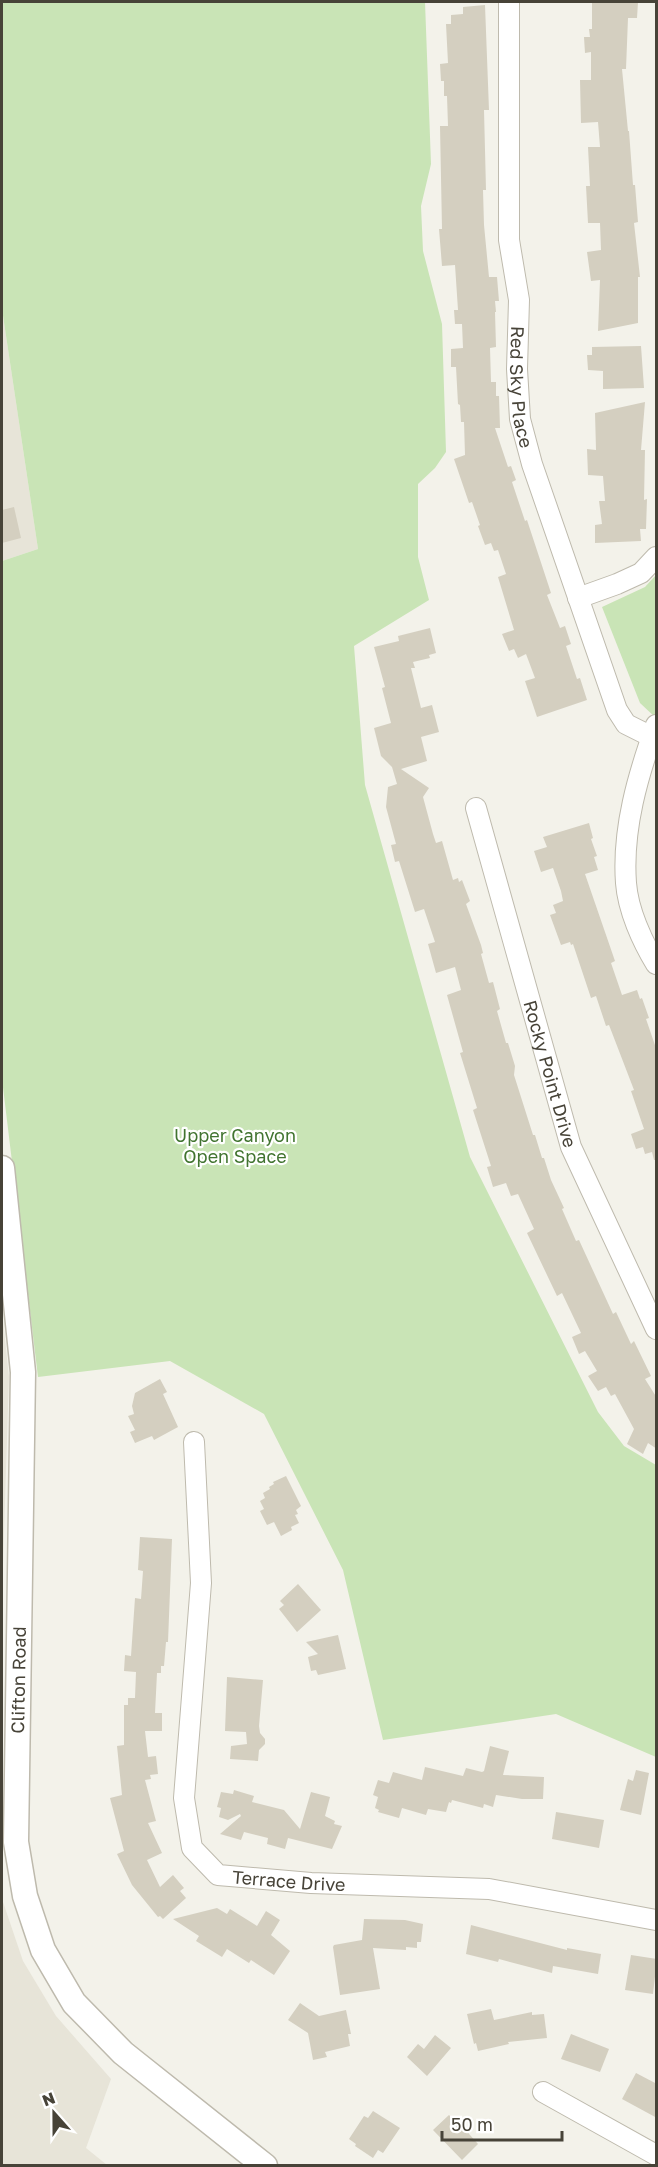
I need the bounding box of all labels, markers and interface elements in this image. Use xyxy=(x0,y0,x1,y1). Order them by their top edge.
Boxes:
street label: Red Sky Place xyxy=(506,326,538,450)
street label: Rocky Point Drive xyxy=(519,998,582,1150)
park label: Upper Canyon Open Space xyxy=(174,1124,296,1167)
street label: Clifton Road xyxy=(6,1626,30,1734)
street label: Terrace Drive xyxy=(231,1865,346,1895)
north arrow xyxy=(24,2083,84,2143)
text: N xyxy=(39,2087,58,2111)
scale bar xyxy=(442,2104,562,2142)
text: 50 m xyxy=(451,2113,493,2135)

